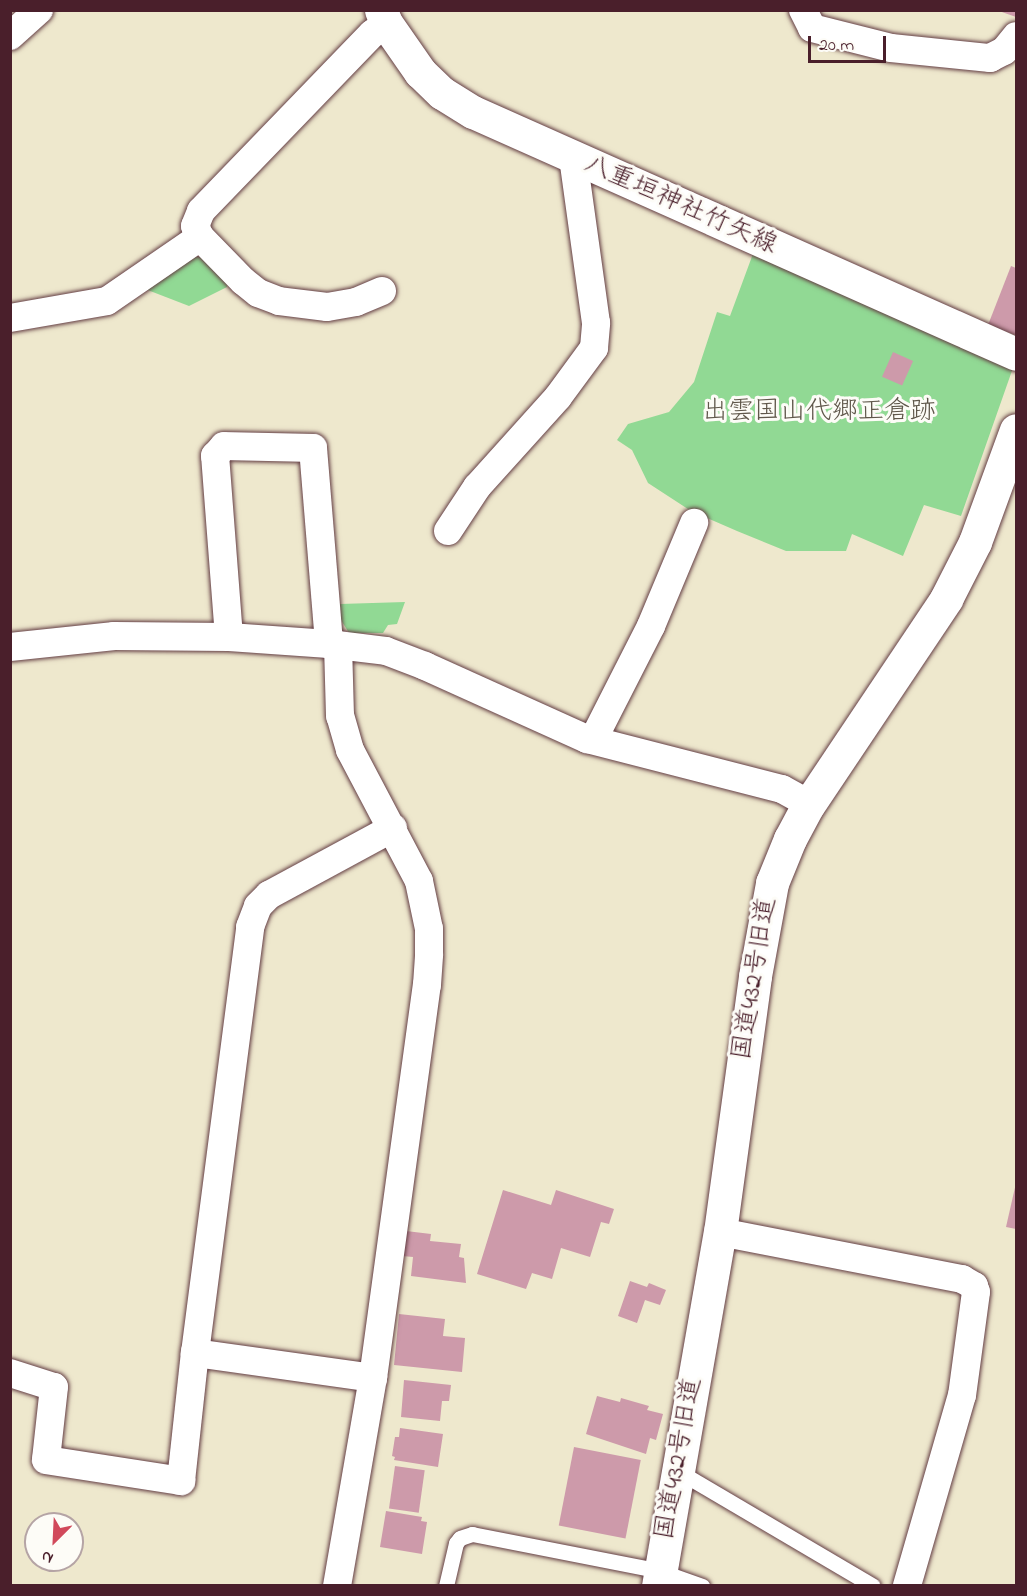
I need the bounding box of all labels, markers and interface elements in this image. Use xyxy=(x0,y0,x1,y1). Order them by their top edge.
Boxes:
scale bar xyxy=(811,24,889,62)
text: 20 m xyxy=(819,33,854,59)
street label: 八重垣神社竹矢線 xyxy=(579,149,781,263)
park label: 出雲国山代郷正倉跡 xyxy=(702,397,936,429)
street label: 国道432号旧道 xyxy=(728,895,784,1063)
street label: 国道432号旧道 xyxy=(650,1375,710,1543)
north arrow xyxy=(24,1512,84,1572)
text: N xyxy=(38,1543,57,1570)

